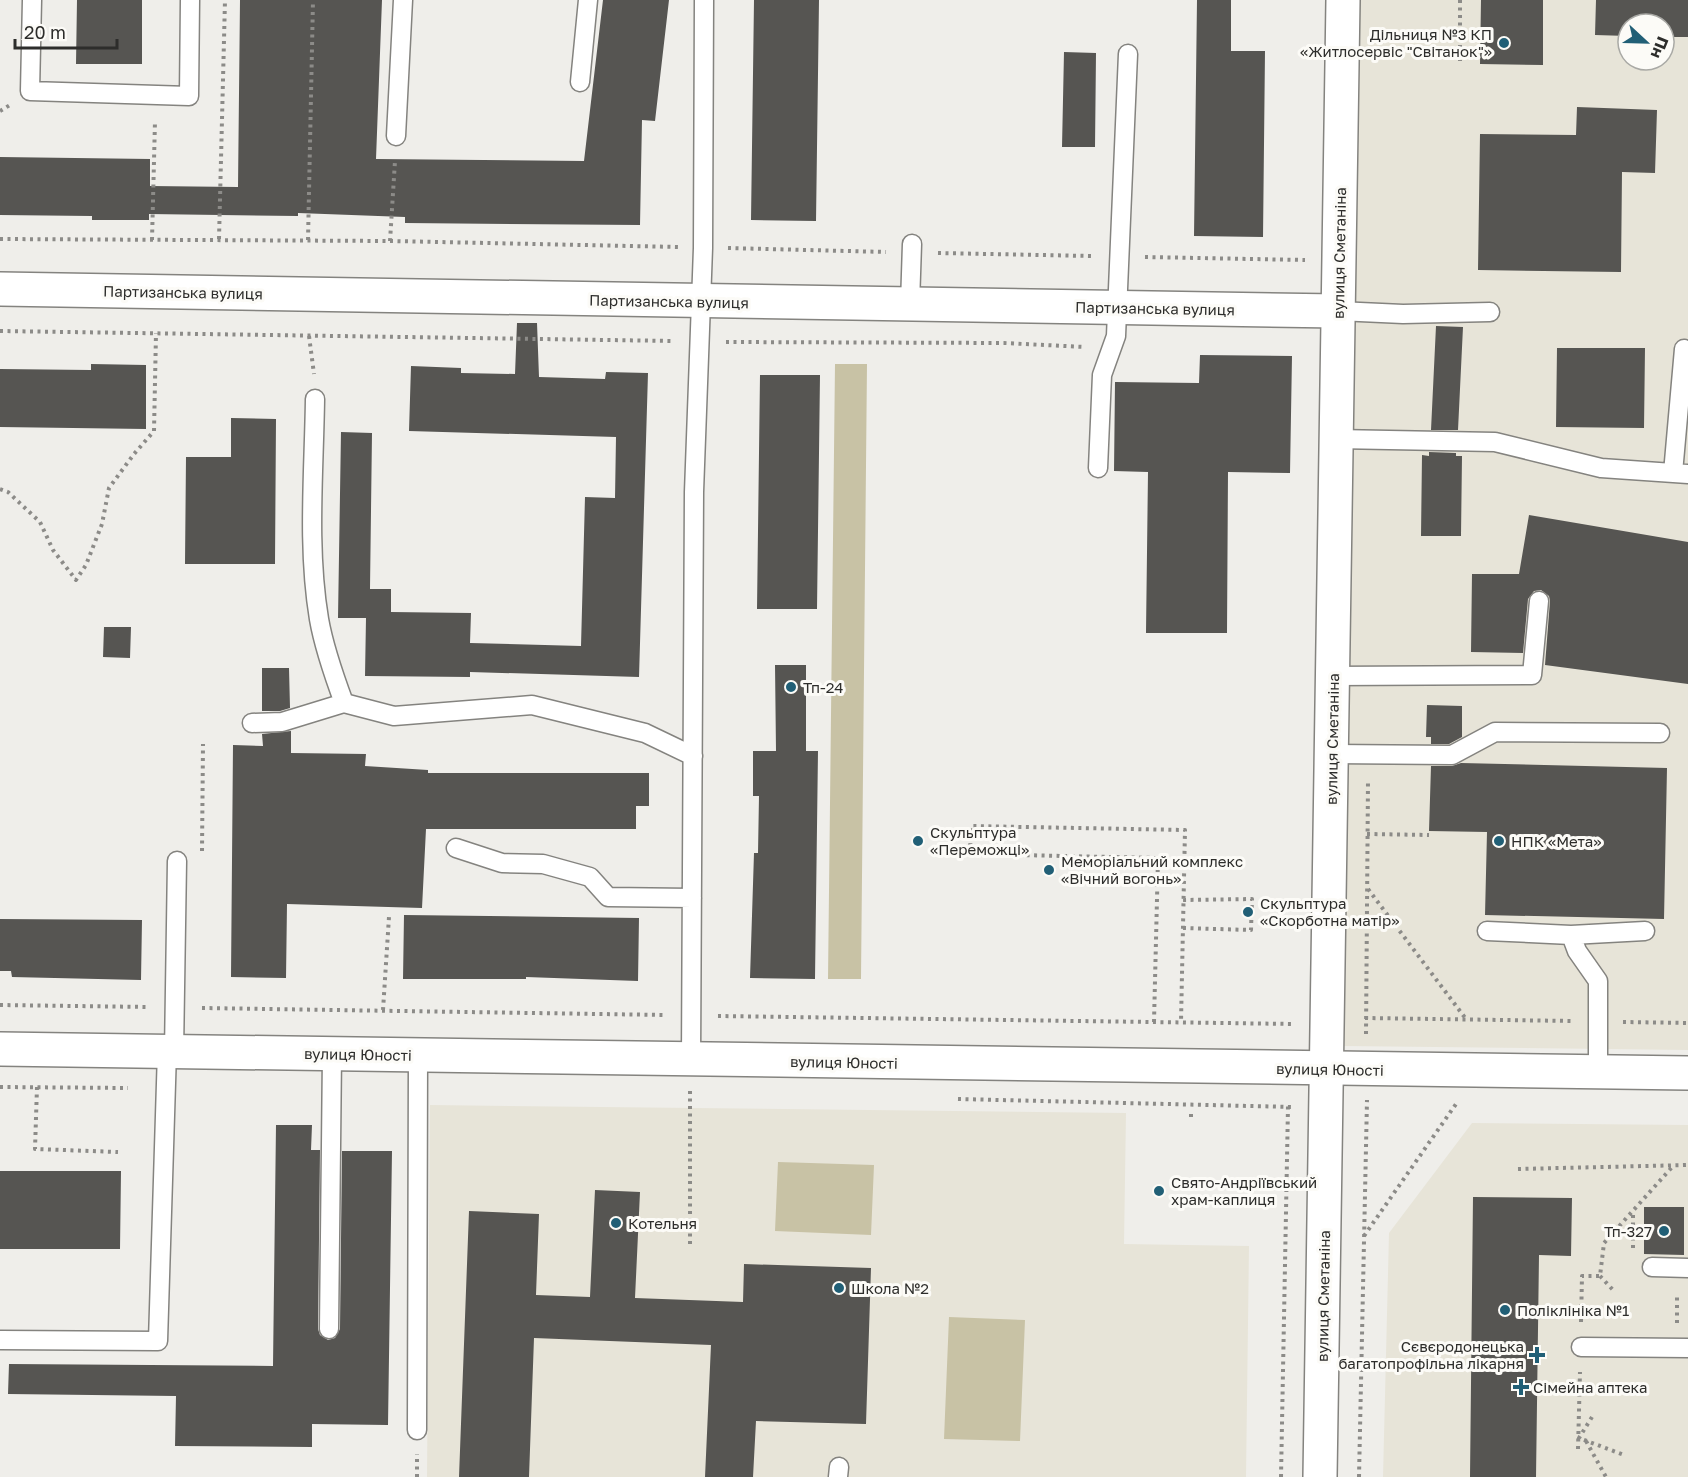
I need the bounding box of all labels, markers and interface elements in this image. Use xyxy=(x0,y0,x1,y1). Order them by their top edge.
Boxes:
scale bar xyxy=(15,12,117,50)
north arrow xyxy=(1616,12,1676,72)
text: 20 m xyxy=(24,21,66,43)
place label: Дільниця №3 КП «Житлосервіс "Світанок"» xyxy=(1300,25,1492,60)
text: Пн xyxy=(1647,34,1673,61)
marker: Дільниця №3 КП «Житлосервіс "Світанок"» xyxy=(1497,36,1511,50)
street label: вулиця Сметаніна xyxy=(1329,187,1349,319)
street label: Партизанська вулиця xyxy=(103,282,263,302)
street label: Партизанська вулиця xyxy=(589,291,749,311)
street label: Партизанська вулиця xyxy=(1075,298,1235,318)
street label: вулиця Сметаніна xyxy=(1322,673,1342,805)
place label: Тп-24 xyxy=(803,678,844,696)
marker: Тп-24 xyxy=(784,680,798,694)
place label: Скульптура «Переможці» xyxy=(930,823,1029,858)
place label: НПК «Мета» xyxy=(1511,832,1601,850)
marker: Скульптура «Переможці» xyxy=(911,834,925,848)
marker: НПК «Мета» xyxy=(1492,834,1506,848)
place label: Меморіальний комплекс «Вічний вогонь» xyxy=(1061,852,1243,887)
marker: Меморіальний комплекс «Вічний вогонь» xyxy=(1042,863,1056,877)
place label: Скульптура «Скорботна матір» xyxy=(1260,894,1399,929)
marker: Скульптура «Скорботна матір» xyxy=(1241,905,1255,919)
street label: вулиця Юності xyxy=(304,1044,412,1064)
street label: вулиця Юності xyxy=(790,1052,898,1072)
street label: вулиця Юності xyxy=(1276,1059,1384,1079)
place label: Свято-Андріївський храм-каплиця xyxy=(1171,1173,1317,1208)
marker: Свято-Андріївський храм-каплиця xyxy=(1152,1184,1166,1198)
place label: Котельня xyxy=(628,1214,697,1232)
marker: Котельня xyxy=(609,1216,623,1230)
place label: Тп-327 xyxy=(1604,1222,1652,1240)
marker: Тп-327 xyxy=(1657,1224,1671,1238)
street label: вулиця Сметаніна xyxy=(1313,1230,1333,1362)
place label: Школа №2 xyxy=(851,1279,929,1297)
marker: Школа №2 xyxy=(832,1281,846,1295)
place label: Поліклініка №1 xyxy=(1517,1301,1629,1319)
marker: Поліклініка №1 xyxy=(1498,1303,1512,1317)
place label: Сєвєродонецька багатопрофільна лікарня xyxy=(1338,1337,1524,1372)
marker: Сєвєродонецька багатопрофільна лікарня xyxy=(1528,1346,1546,1364)
place label: Сімейна аптека xyxy=(1533,1378,1648,1396)
marker: Сімейна аптека xyxy=(1514,1380,1528,1394)

